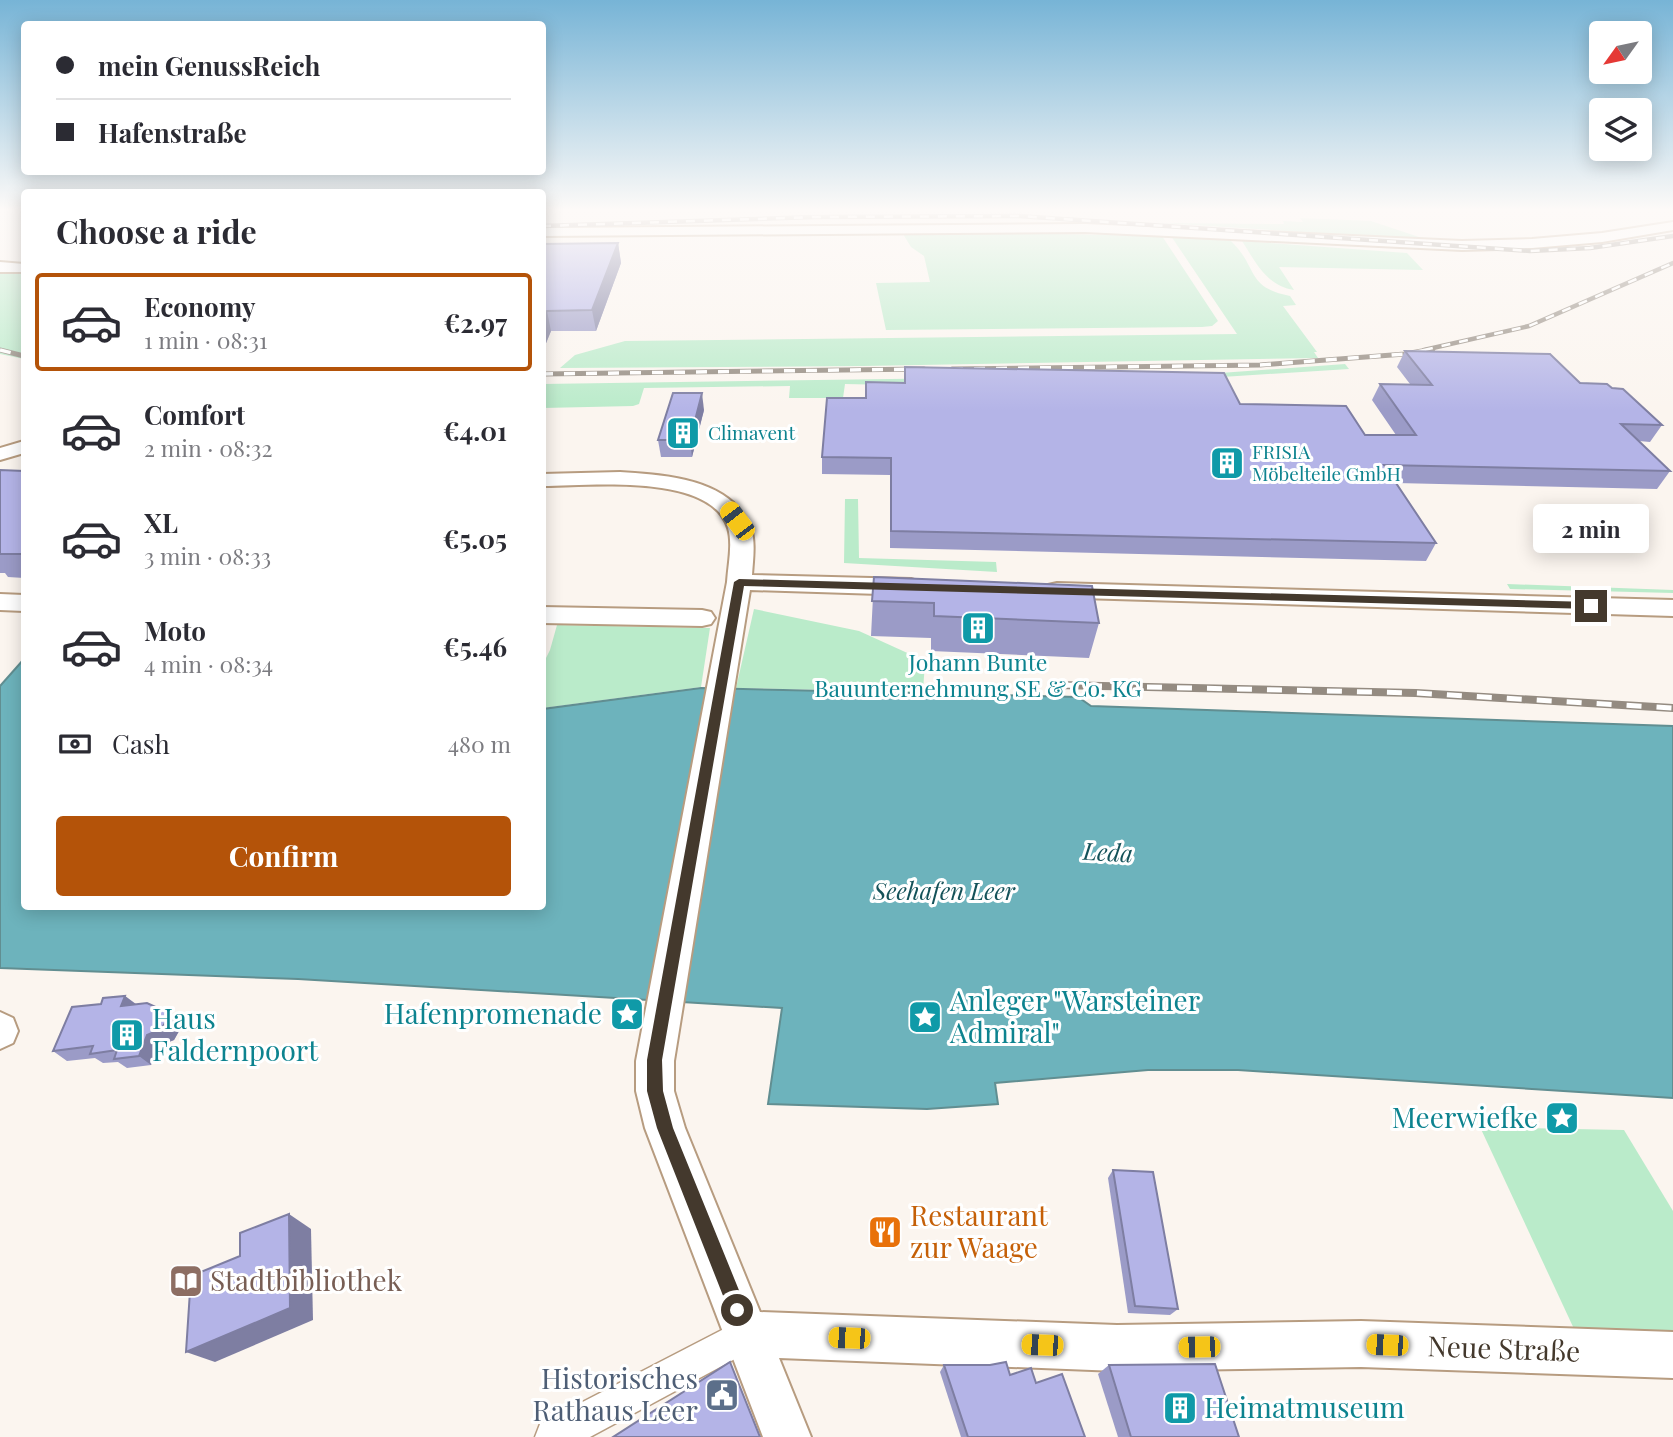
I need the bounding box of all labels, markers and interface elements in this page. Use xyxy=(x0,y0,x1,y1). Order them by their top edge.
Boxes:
north arrow xyxy=(1589,21,1652,84)
map controls xyxy=(1589,21,1652,161)
text: mein GenussReich xyxy=(98,48,320,83)
button: layers xyxy=(1589,98,1652,161)
text: Hafenstraße xyxy=(98,115,247,150)
text: Choose a ride xyxy=(56,209,257,252)
text: Economy xyxy=(144,289,255,324)
icon: car xyxy=(60,291,123,354)
text: €2.97 xyxy=(444,305,507,340)
text: 1 min · 08:31 xyxy=(144,324,267,355)
text: Comfort xyxy=(144,397,245,432)
icon: car xyxy=(60,399,123,462)
text: €4.01 xyxy=(443,413,507,448)
building icon: Climavent xyxy=(664,414,702,452)
place label: Climavent xyxy=(708,419,795,445)
text: 2 min · 08:32 xyxy=(144,432,272,463)
place label: FRISIA Möbelteile GmbH xyxy=(1252,438,1401,486)
building icon: FRISIA Möbelteile GmbH xyxy=(1208,444,1246,482)
car xyxy=(716,498,759,544)
callout: 2 min xyxy=(1533,504,1649,554)
text: XL xyxy=(144,505,178,540)
icon: car xyxy=(60,507,123,570)
text: 2 min xyxy=(1561,513,1621,544)
text: €5.05 xyxy=(443,521,507,556)
text: 3 min · 08:33 xyxy=(144,540,271,571)
route end xyxy=(1575,590,1607,622)
building icon: Johann Bunte Bauunternehmung SE & Co. KG xyxy=(959,609,997,647)
text: Moto xyxy=(144,613,206,648)
icon: car xyxy=(60,615,123,678)
text: €5.46 xyxy=(443,629,507,664)
place label: Johann Bunte Bauunternehmung SE & Co. KG xyxy=(814,646,1142,703)
text: 4 min · 08:34 xyxy=(144,648,273,679)
icon: cash xyxy=(56,725,94,763)
text: Cash xyxy=(112,726,170,761)
text: 480 m xyxy=(448,728,511,759)
button: Confirm xyxy=(56,816,511,896)
water label: Leda xyxy=(1081,834,1134,868)
water label: Seehafen Leer xyxy=(872,874,1016,906)
place label: Anleger "Warsteiner Admiral" xyxy=(949,981,1201,1050)
place label: Hafenpromenade xyxy=(384,994,602,1031)
place icon: Hafenpromenade xyxy=(608,995,646,1033)
place icon: Anleger "Warsteiner Admiral" xyxy=(906,998,944,1036)
place label: Haus Faldernpoort xyxy=(152,999,319,1068)
building icon: Haus Faldernpoort xyxy=(108,1016,146,1054)
place label: Meerwiefke xyxy=(1392,1098,1538,1135)
place icon: Meerwiefke xyxy=(1543,1099,1581,1137)
place label: Restaurant zur Waage xyxy=(910,1196,1049,1265)
restaurant icon: Restaurant zur Waage xyxy=(866,1213,904,1251)
place label: Stadtbibliothek xyxy=(210,1261,403,1298)
library icon: Stadtbibliothek xyxy=(167,1262,205,1300)
route start xyxy=(721,1294,753,1326)
street label: Neue Straße xyxy=(1427,1326,1581,1369)
car xyxy=(828,1327,871,1349)
car xyxy=(1021,1334,1064,1356)
car xyxy=(1366,1334,1409,1356)
car xyxy=(1178,1336,1221,1358)
place label: Historisches Rathaus Leer xyxy=(533,1359,699,1428)
public building icon: Historisches Rathaus Leer xyxy=(703,1376,741,1414)
place label: Heimatmuseum xyxy=(1204,1388,1405,1425)
building icon: Heimatmuseum xyxy=(1161,1389,1199,1427)

